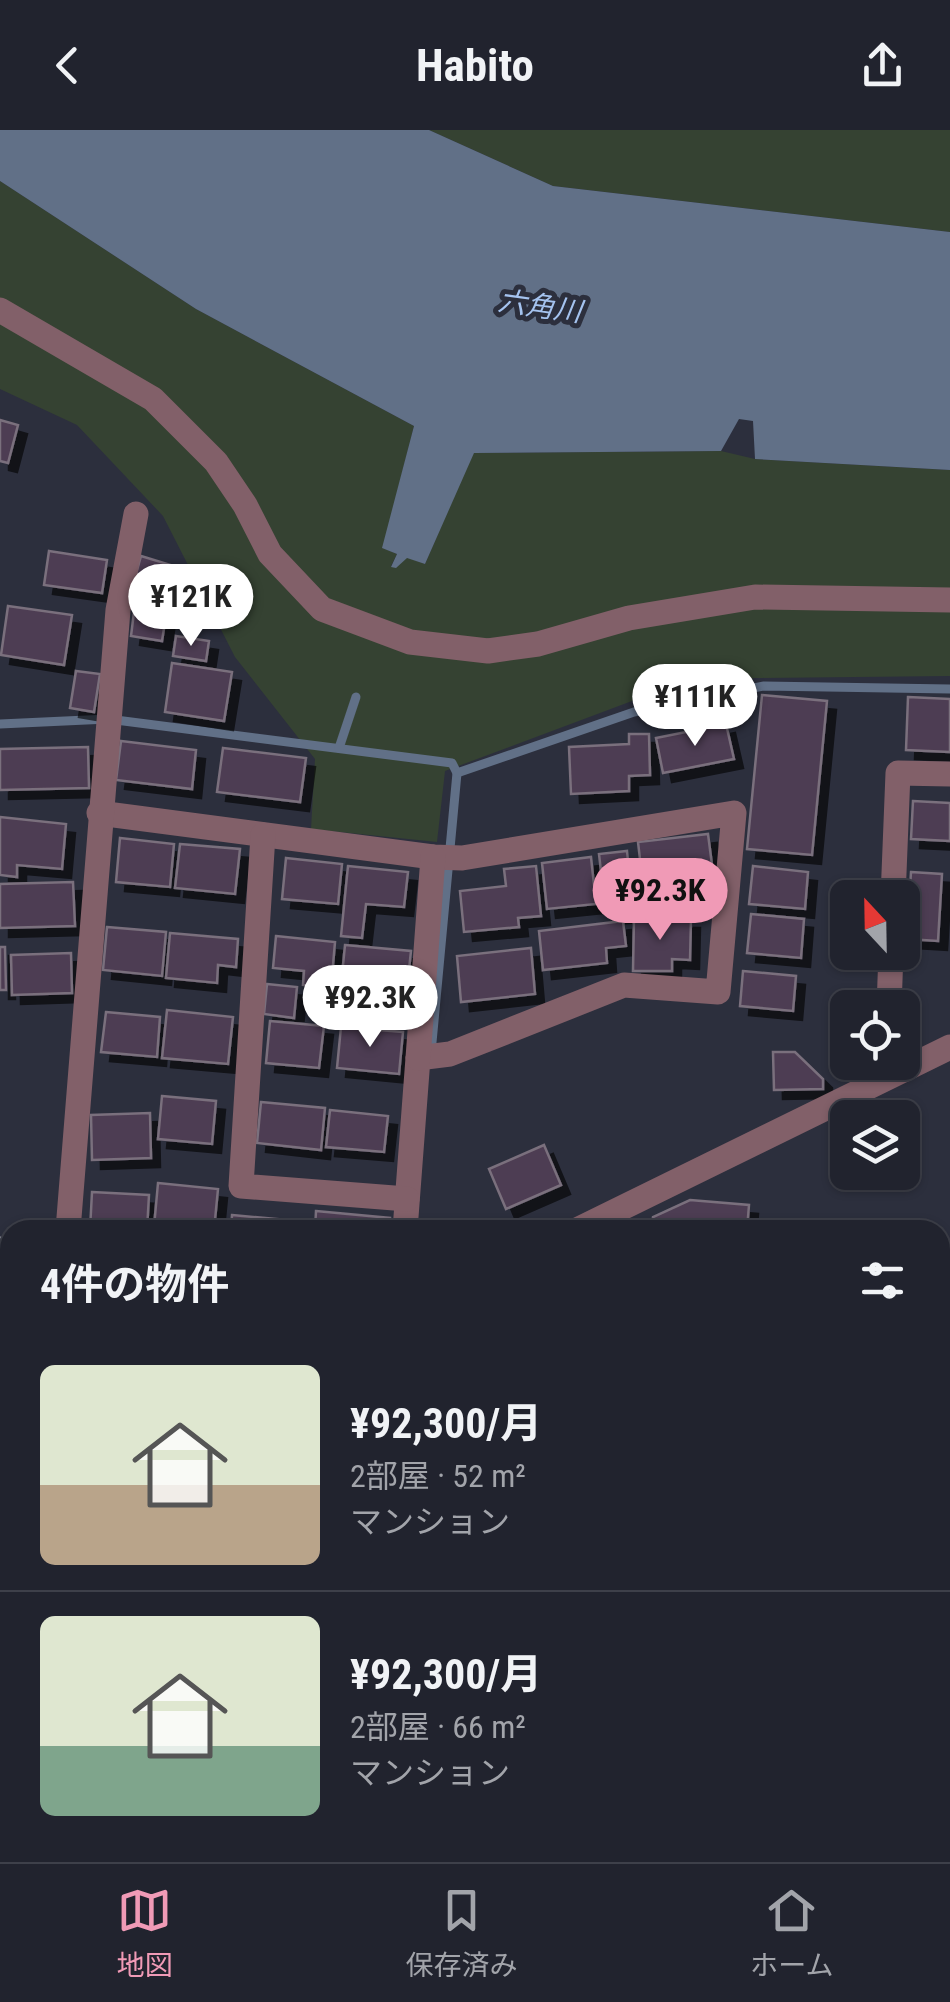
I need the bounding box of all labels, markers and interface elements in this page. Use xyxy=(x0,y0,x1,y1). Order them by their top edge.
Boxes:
icon: back xyxy=(40,38,95,93)
icon: share xyxy=(855,38,910,93)
text: Habito xyxy=(416,39,534,92)
water label: 六角川 xyxy=(496,284,587,329)
pin: ¥121K xyxy=(121,564,261,649)
text: ¥121K xyxy=(150,577,232,615)
pin: ¥111K xyxy=(625,664,765,749)
text: ¥111K xyxy=(654,677,736,715)
pin: ¥92.3K xyxy=(579,858,741,943)
text: ¥92.3K xyxy=(615,871,705,909)
north arrow xyxy=(830,880,920,970)
map controls xyxy=(830,880,920,1190)
pin: ¥92.3K xyxy=(289,965,451,1050)
text: ¥92.3K xyxy=(325,978,415,1016)
button: locate xyxy=(830,990,920,1080)
button: layers xyxy=(830,1100,920,1190)
icon: filters xyxy=(855,1253,910,1308)
text: 4件の物件 xyxy=(40,1260,229,1309)
text: ¥92,300/月 xyxy=(350,1399,542,1448)
icon: home xyxy=(120,1405,240,1525)
text: 2部屋 · 52 m² xyxy=(350,1457,526,1495)
text: マンション xyxy=(350,1503,510,1541)
text: ¥92,300/月 xyxy=(350,1650,542,1699)
icon: home xyxy=(120,1656,240,1776)
text: 2部屋 · 66 m² xyxy=(350,1708,526,1746)
text: マンション xyxy=(350,1754,510,1792)
tab: 地図 xyxy=(116,1883,172,1983)
tab: 保存済み xyxy=(405,1883,517,1983)
tab: ホーム xyxy=(750,1883,834,1983)

